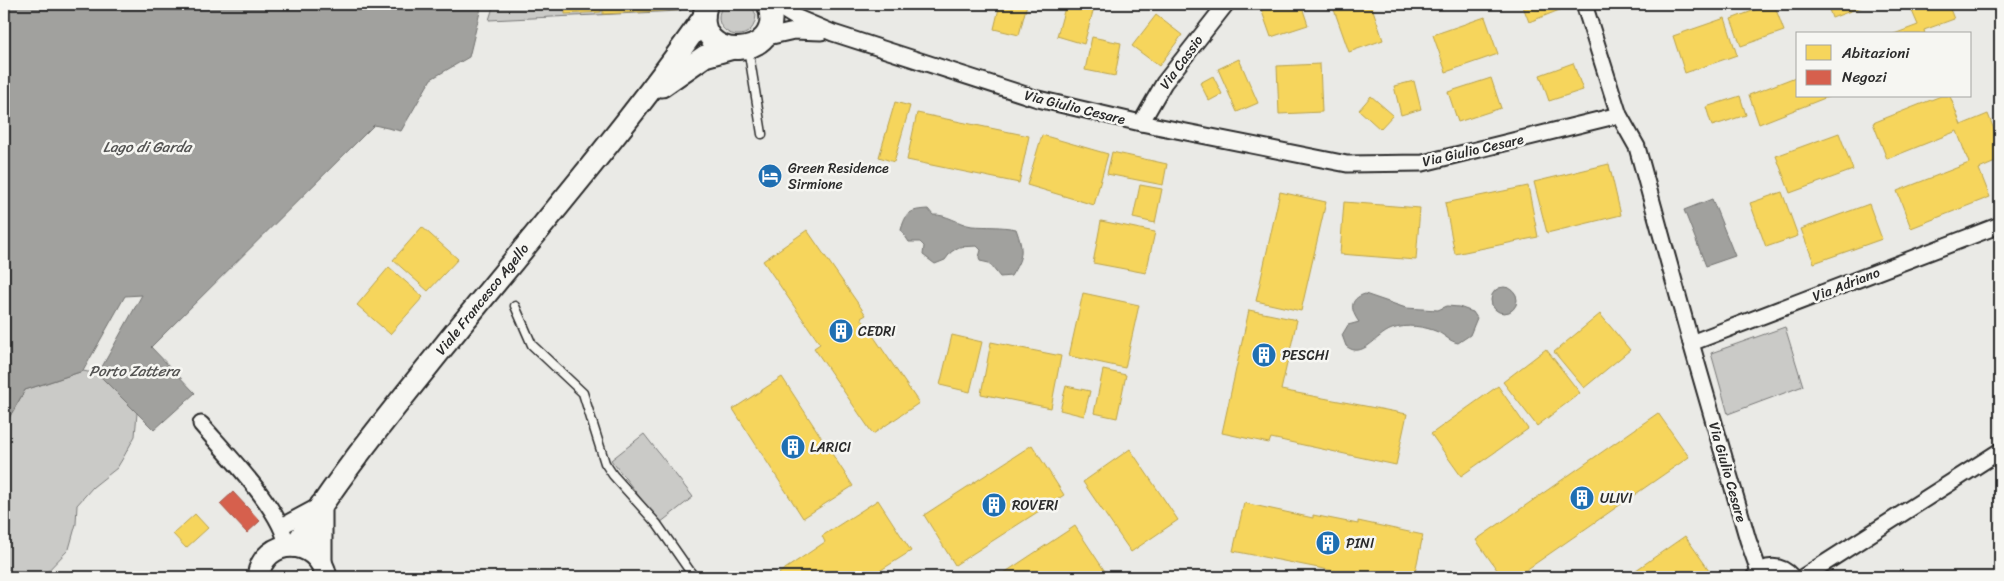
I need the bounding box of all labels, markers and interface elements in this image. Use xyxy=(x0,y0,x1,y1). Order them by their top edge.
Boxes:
street label: Via Cassio xyxy=(1153,30,1210,95)
legend xyxy=(1796,32,1972,98)
text: Abitazioni xyxy=(1841,40,1910,66)
text: Negozi xyxy=(1842,64,1887,90)
street label: Via Giulio Cesare xyxy=(1022,83,1128,132)
street label: Via Giulio Cesare xyxy=(1420,127,1526,174)
water label: Lago di Garda xyxy=(103,134,193,160)
place label: Green Residence Sirmione xyxy=(788,156,889,197)
hotel icon: Green Residence Sirmione xyxy=(757,163,783,189)
street label: Viale Francesco Agello xyxy=(429,238,536,361)
street label: Via Adriano xyxy=(1809,260,1884,309)
building icon: CEDRI xyxy=(828,318,854,344)
place label: CEDRI xyxy=(858,319,896,344)
building icon: PESCHI xyxy=(1251,342,1277,368)
place label: PESCHI xyxy=(1282,343,1330,368)
water label: Porto Zattera xyxy=(89,358,182,384)
street label: Via Giulio Cesare xyxy=(1701,419,1754,525)
building icon: LARICI xyxy=(780,434,806,460)
place label: LARICI xyxy=(810,435,852,460)
building icon: ULIVI xyxy=(1569,485,1595,511)
place label: ULIVI xyxy=(1600,486,1633,511)
building icon: ROVERI xyxy=(981,492,1007,518)
place label: ROVERI xyxy=(1012,493,1059,518)
building icon: PINI xyxy=(1315,530,1341,556)
place label: PINI xyxy=(1346,531,1375,556)

